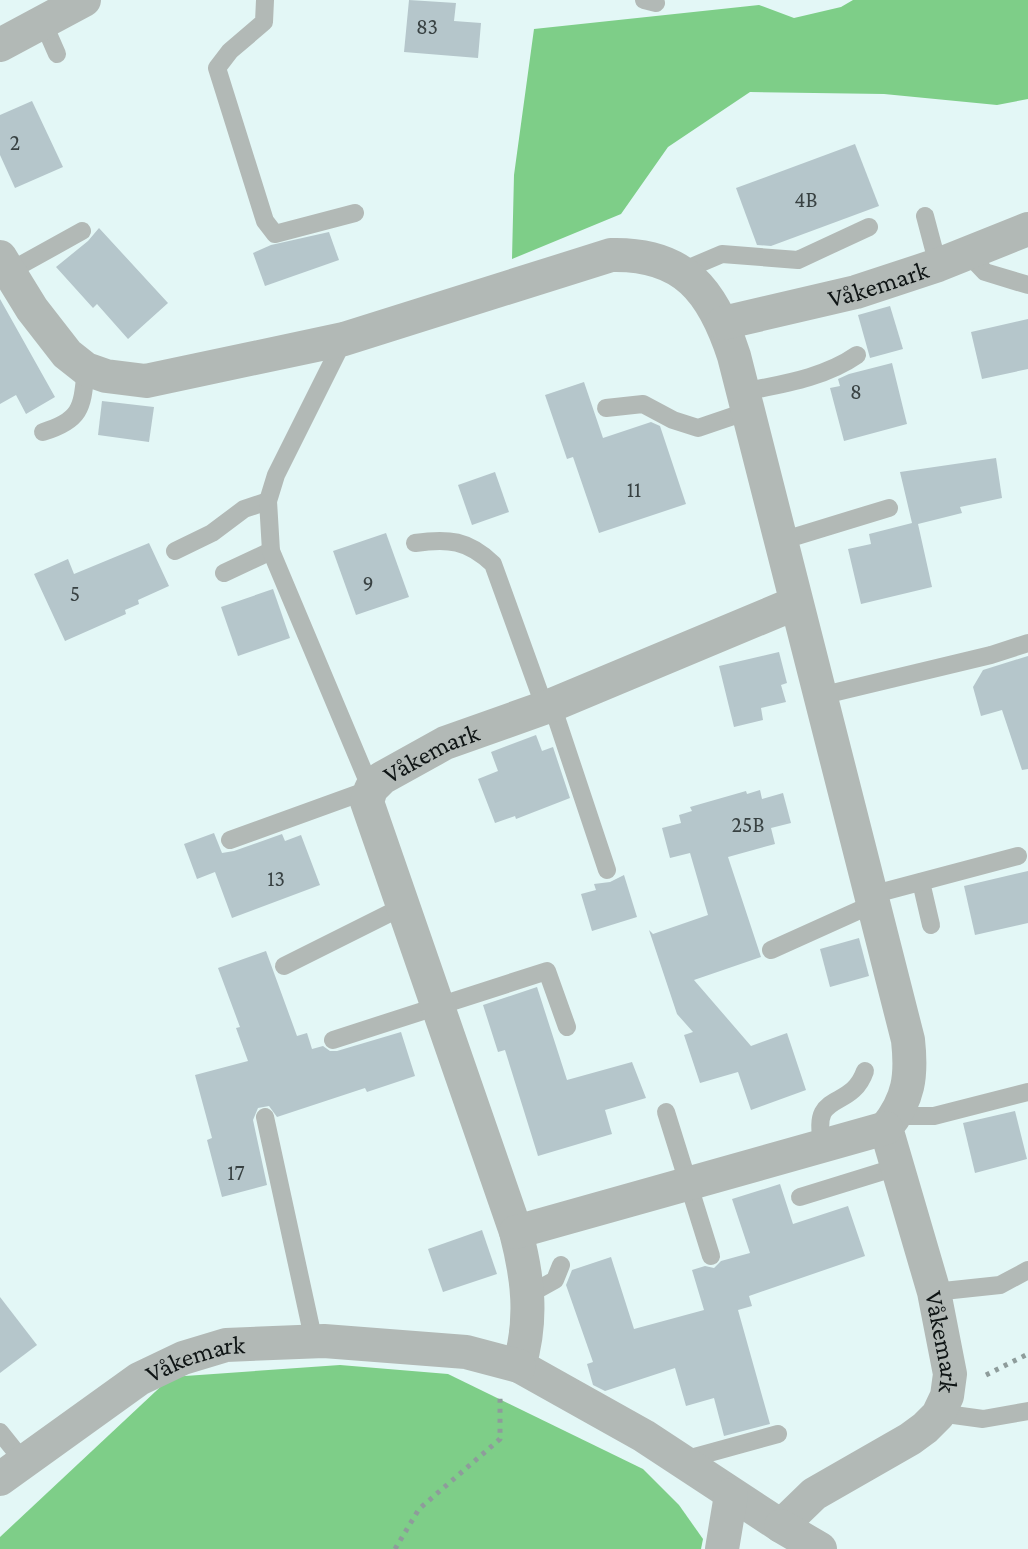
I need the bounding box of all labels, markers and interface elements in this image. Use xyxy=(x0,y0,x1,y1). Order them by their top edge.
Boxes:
house number: 83 xyxy=(416,14,438,39)
house number: 2 xyxy=(10,130,20,155)
house number: 4B xyxy=(794,187,818,212)
street label: Våkemark xyxy=(825,255,933,313)
house number: 8 xyxy=(850,379,862,404)
house number: 11 xyxy=(627,477,641,502)
house number: 9 xyxy=(362,571,374,596)
house number: 5 xyxy=(70,581,80,606)
street label: Våkemark xyxy=(378,718,484,789)
house number: 25B xyxy=(732,812,764,837)
house number: 13 xyxy=(267,866,285,891)
house number: 17 xyxy=(227,1160,245,1185)
street label: Våkemark xyxy=(919,1288,964,1396)
street label: Våkemark xyxy=(141,1330,246,1389)

